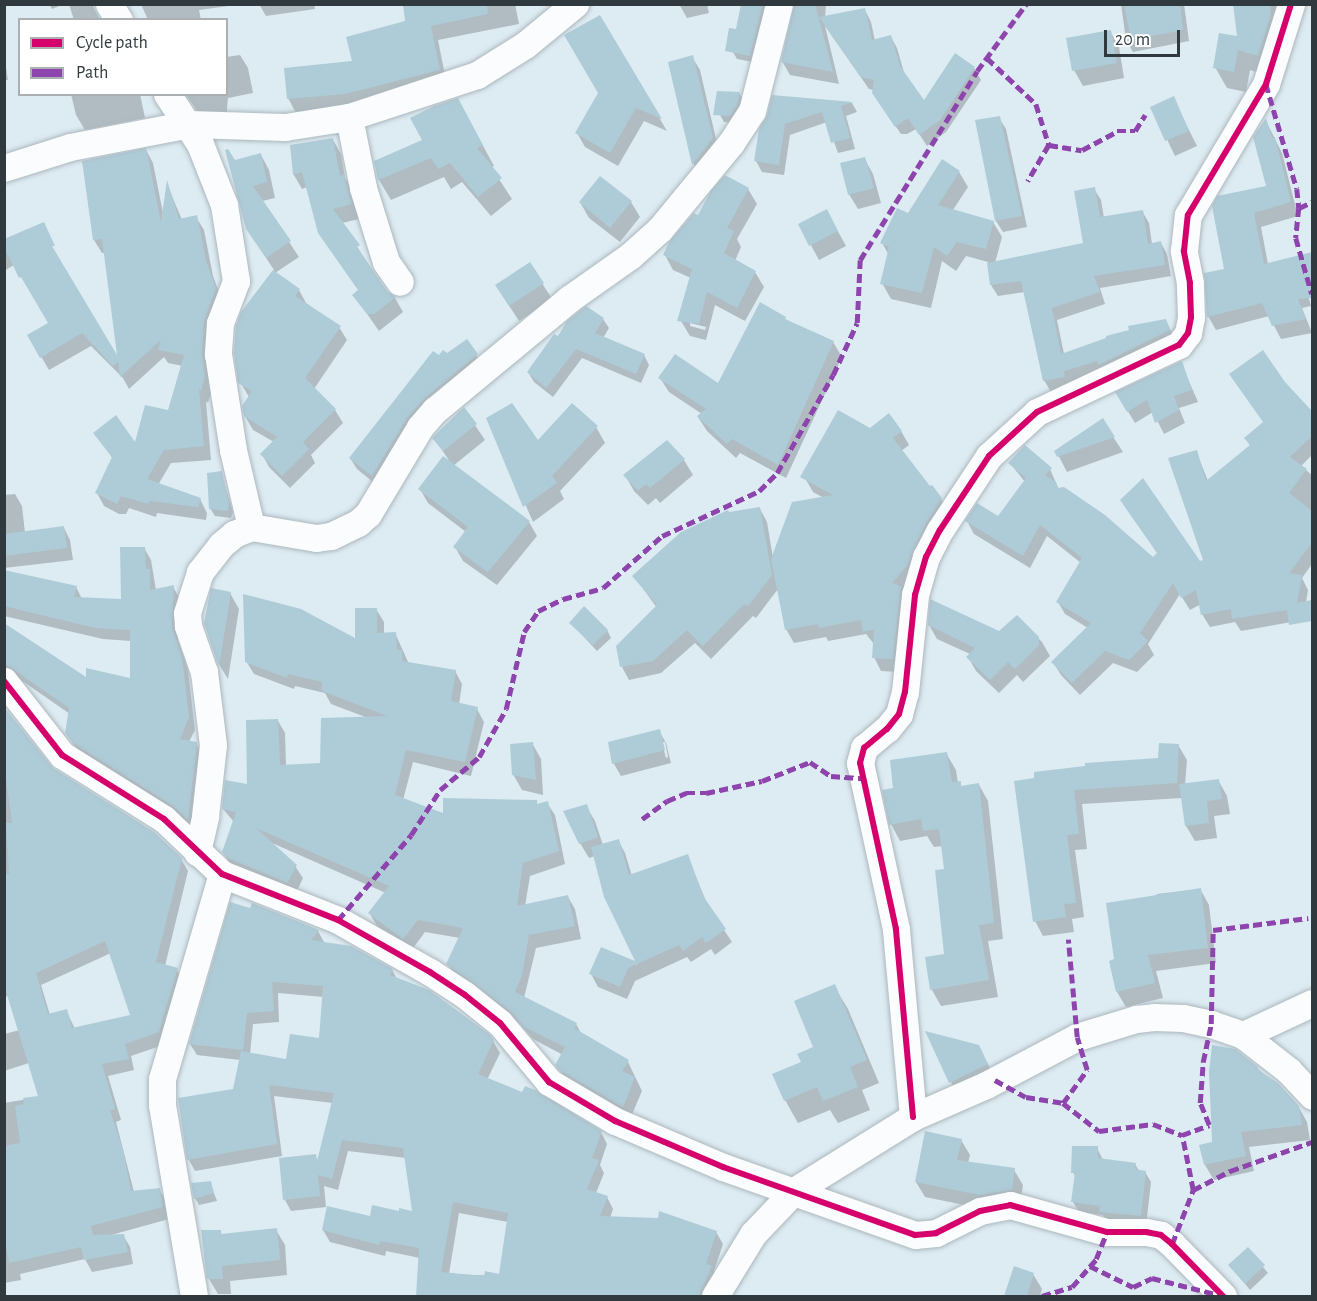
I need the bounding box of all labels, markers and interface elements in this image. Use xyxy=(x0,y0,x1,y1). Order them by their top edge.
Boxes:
legend xyxy=(18,18,228,96)
scale bar xyxy=(1107,18,1184,56)
text: 20 m xyxy=(1115,31,1150,49)
text: Cycle path xyxy=(76,34,148,52)
text: Path xyxy=(76,64,108,82)

